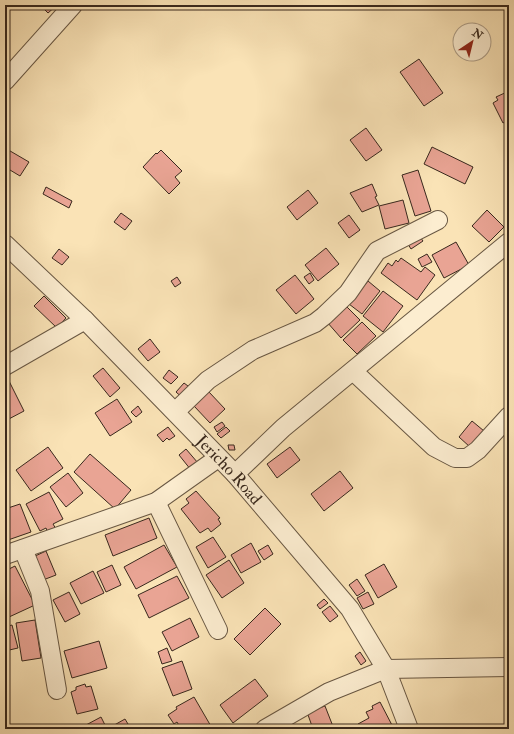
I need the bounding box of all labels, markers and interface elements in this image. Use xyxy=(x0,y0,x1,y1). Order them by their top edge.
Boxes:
north arrow xyxy=(452,22,492,62)
text: N xyxy=(469,25,486,43)
street label: Jericho Road xyxy=(190,430,267,509)

